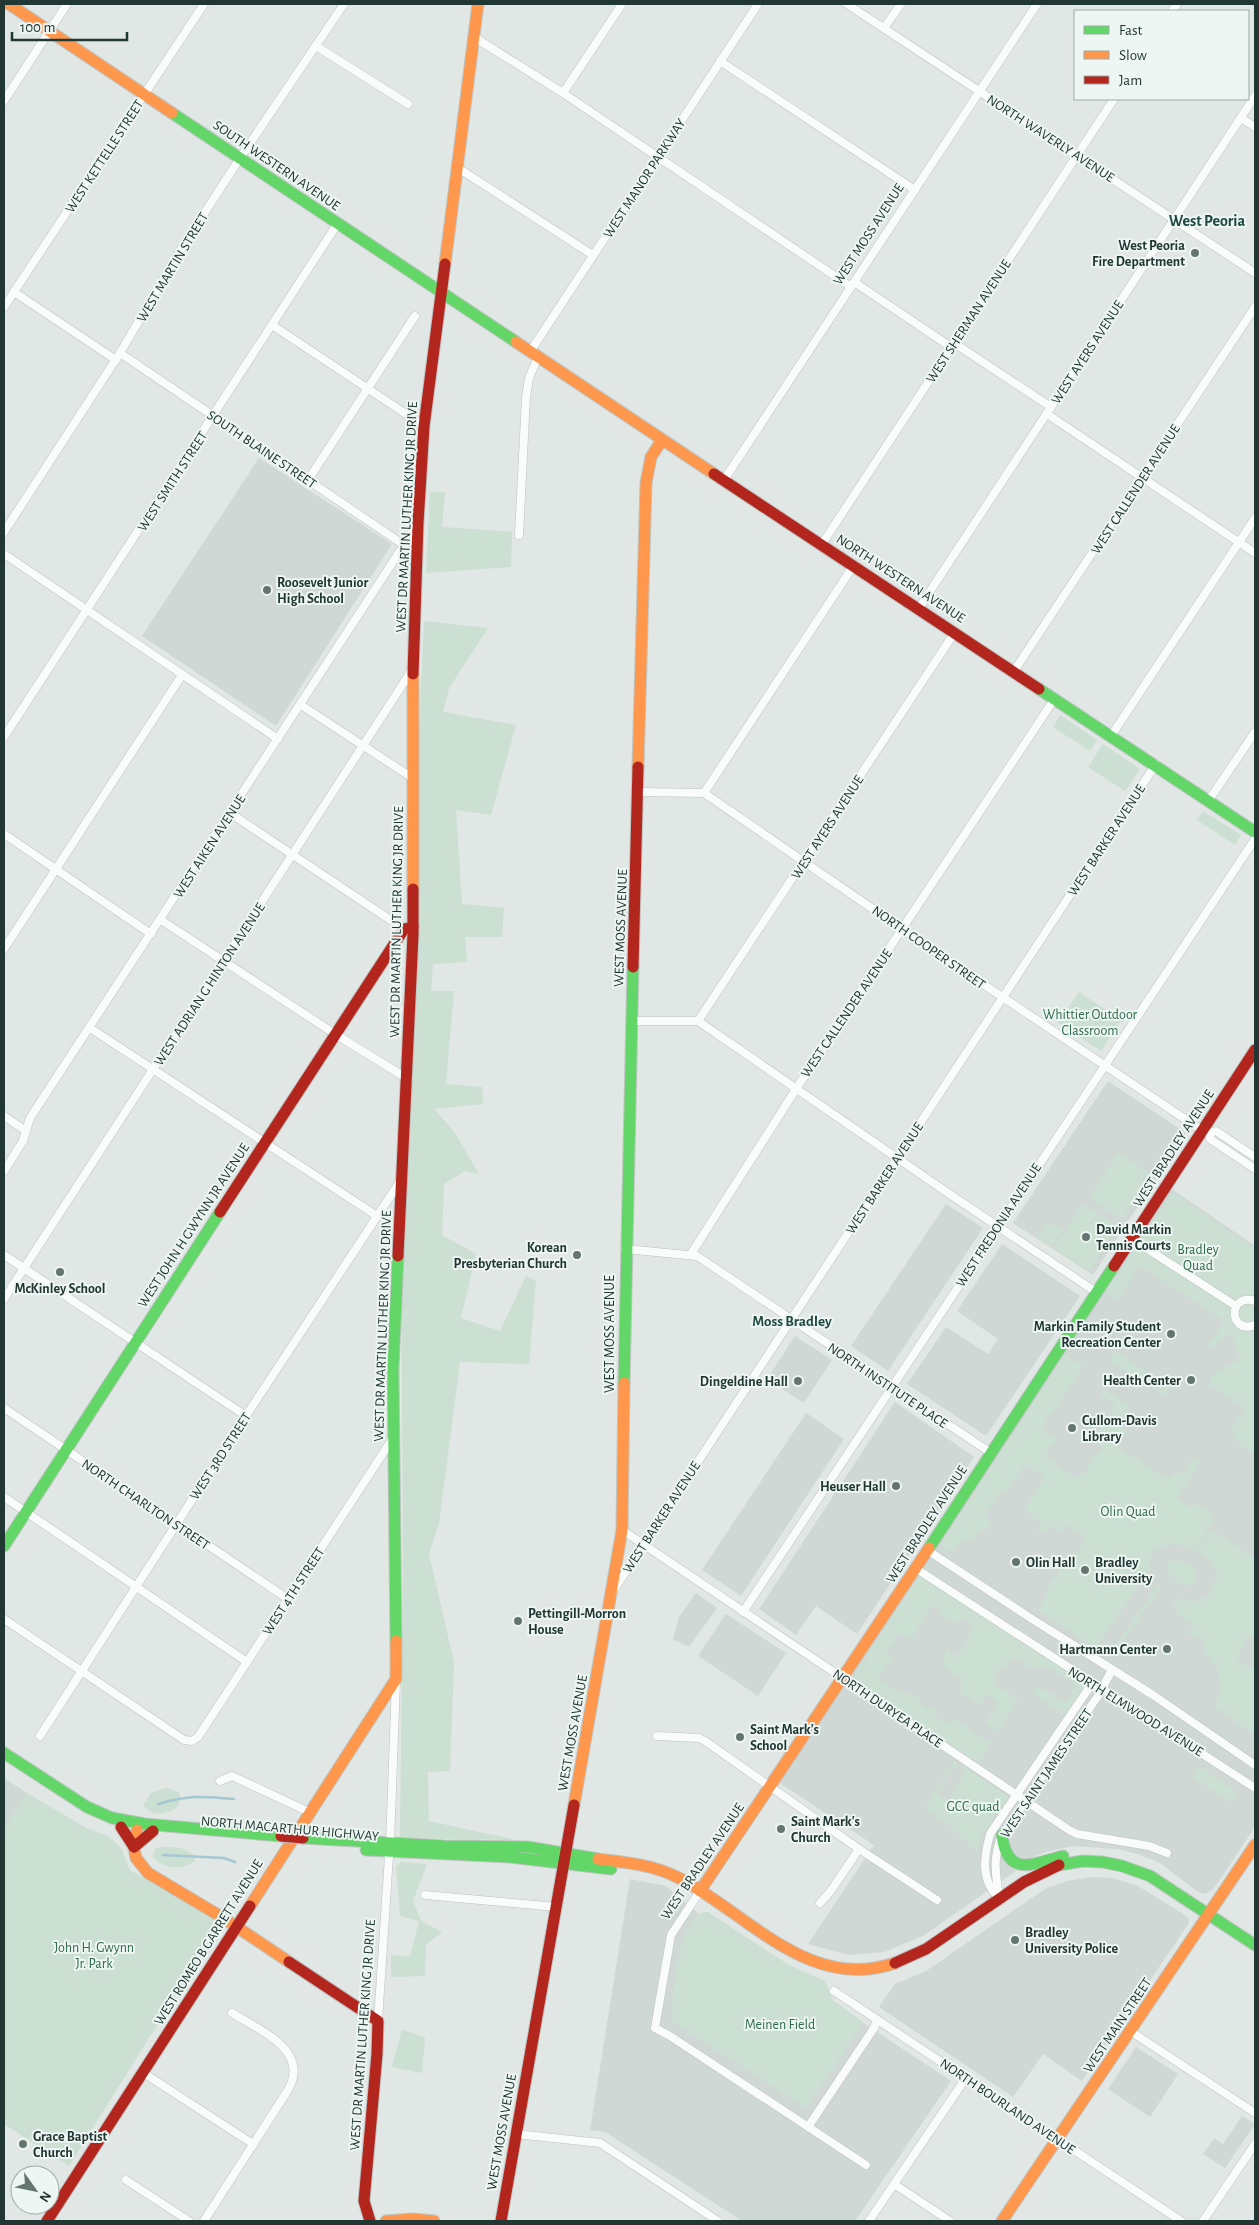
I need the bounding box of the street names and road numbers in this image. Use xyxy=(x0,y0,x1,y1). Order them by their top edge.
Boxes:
street label: NORTH WAVERLY AVENUE xyxy=(984,92,1117,185)
street label: WEST KETTELLE STREET xyxy=(63,97,147,216)
street label: WEST MANOR PARKWAY xyxy=(601,116,689,241)
street label: SOUTH WESTERN AVENUE xyxy=(211,118,342,214)
street label: WEST MOSS AVENUE xyxy=(831,181,907,288)
street label: WEST MARTIN STREET xyxy=(135,210,211,325)
street label: WEST SHERMAN AVENUE xyxy=(924,257,1014,386)
street label: WEST AYERS AVENUE xyxy=(1049,298,1127,407)
street label: WEST DR MARTIN LUTHER KING JR DRIVE xyxy=(394,401,420,633)
street label: SOUTH BLAINE STREET xyxy=(204,408,319,492)
street label: WEST CALLENDER AVENUE xyxy=(1089,422,1183,557)
street label: WEST SMITH STREET xyxy=(135,429,210,534)
street label: NORTH WESTERN AVENUE xyxy=(833,532,968,626)
street label: WEST AYERS AVENUE xyxy=(789,773,867,882)
street label: WEST BARKER AVENUE xyxy=(1066,782,1148,899)
street label: WEST AIKEN AVENUE xyxy=(171,792,249,901)
street label: WEST DR MARTIN LUTHER KING JR DRIVE xyxy=(388,806,406,1038)
street label: WEST MOSS AVENUE xyxy=(612,869,630,987)
street label: WEST ADRIAN G HINTON AVENUE xyxy=(152,900,268,1069)
street label: NORTH COOPER STREET xyxy=(869,903,988,992)
street label: WEST CALLENDER AVENUE xyxy=(799,947,895,1080)
street label: WEST BRADLEY AVENUE xyxy=(1131,1087,1217,1210)
street label: WEST BARKER AVENUE xyxy=(844,1120,926,1237)
street label: WEST JOHN H GWYNN JR AVENUE xyxy=(135,1141,252,1310)
street label: WEST FREDONIA AVENUE xyxy=(954,1161,1044,1290)
street label: WEST DR MARTIN LUTHER KING JR DRIVE xyxy=(372,1210,394,1442)
street label: WEST MOSS AVENUE xyxy=(603,1275,617,1393)
street label: NORTH INSTITUTE PLACE xyxy=(825,1341,950,1431)
street label: WEST 3RD STREET xyxy=(187,1410,254,1503)
street label: NORTH CHARLTON STREET xyxy=(79,1457,212,1553)
street label: WEST BARKER AVENUE xyxy=(621,1459,703,1576)
street label: WEST BRADLEY AVENUE xyxy=(884,1463,970,1586)
street label: WEST 4TH STREET xyxy=(260,1545,327,1638)
street label: NORTH ELMWOOD AVENUE xyxy=(1065,1664,1206,1759)
street label: NORTH DURYEA PLACE xyxy=(830,1667,945,1751)
street label: WEST MOSS AVENUE xyxy=(556,1674,590,1792)
street label: WEST SAINT JAMES STREET xyxy=(998,1706,1095,1841)
street label: WEST BRADLEY AVENUE xyxy=(659,1801,747,1922)
street label: NORTH MACARTHUR HIGHWAY xyxy=(200,1814,380,1844)
street label: WEST ROMEO B GARRETT AVENUE xyxy=(152,1857,266,2028)
street label: WEST DR MARTIN LUTHER KING JR DRIVE xyxy=(348,1919,378,2151)
street label: WEST MAIN STREET xyxy=(1081,1976,1155,2075)
street label: NORTH BOURLAND AVENUE xyxy=(937,2056,1078,2157)
street label: WEST MOSS AVENUE xyxy=(485,2073,519,2191)

